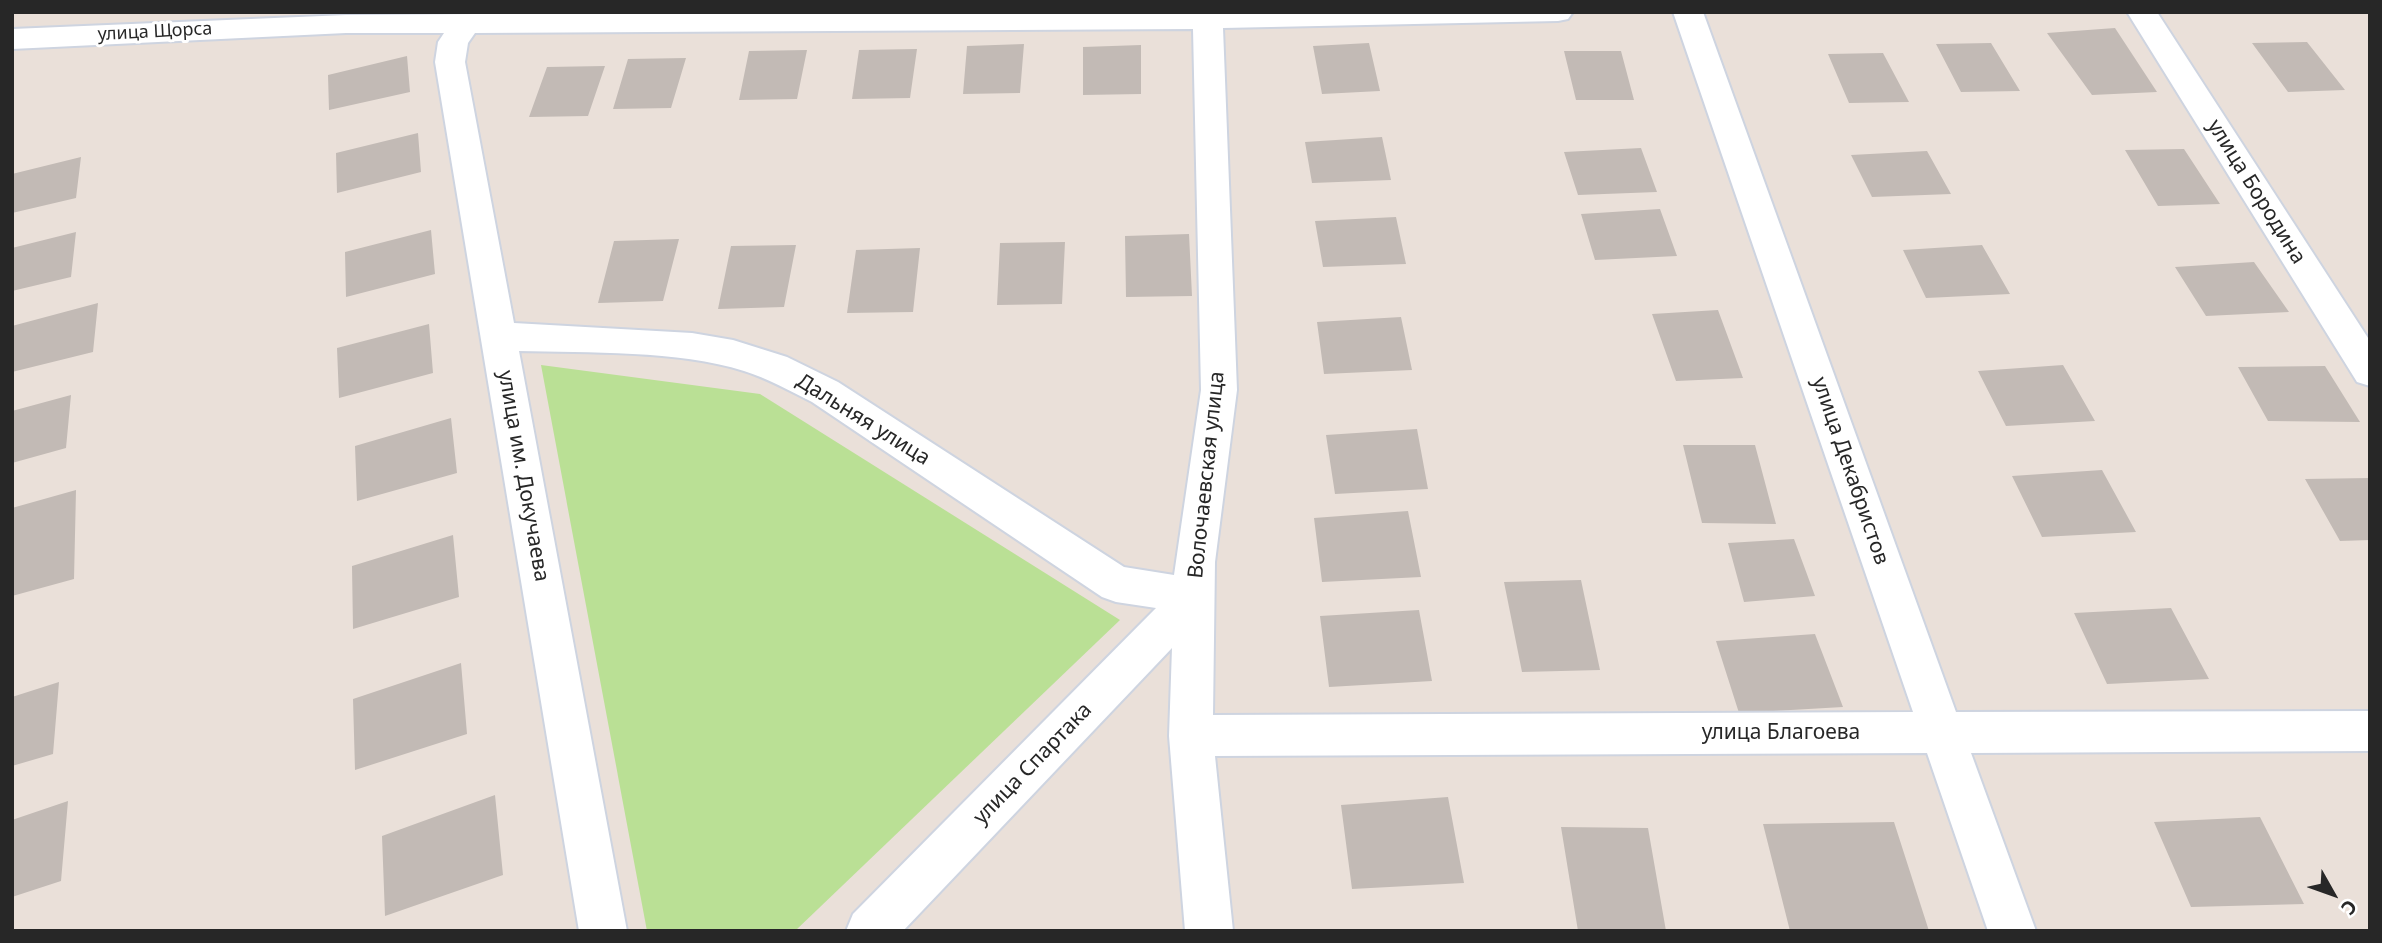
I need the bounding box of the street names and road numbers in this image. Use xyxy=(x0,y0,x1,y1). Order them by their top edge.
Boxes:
street label: улица Щорса xyxy=(97,18,213,46)
street label: улица Бородина xyxy=(2201,115,2311,269)
street label: улица им. Докучаева xyxy=(492,368,554,584)
street label: Дальняя улица xyxy=(791,369,935,471)
street label: Волочаевская улица xyxy=(1184,370,1230,580)
street label: улица Декабристов xyxy=(1806,374,1894,568)
street label: улица Спартака xyxy=(969,698,1097,830)
street label: улица Благоева xyxy=(1702,720,1860,746)

